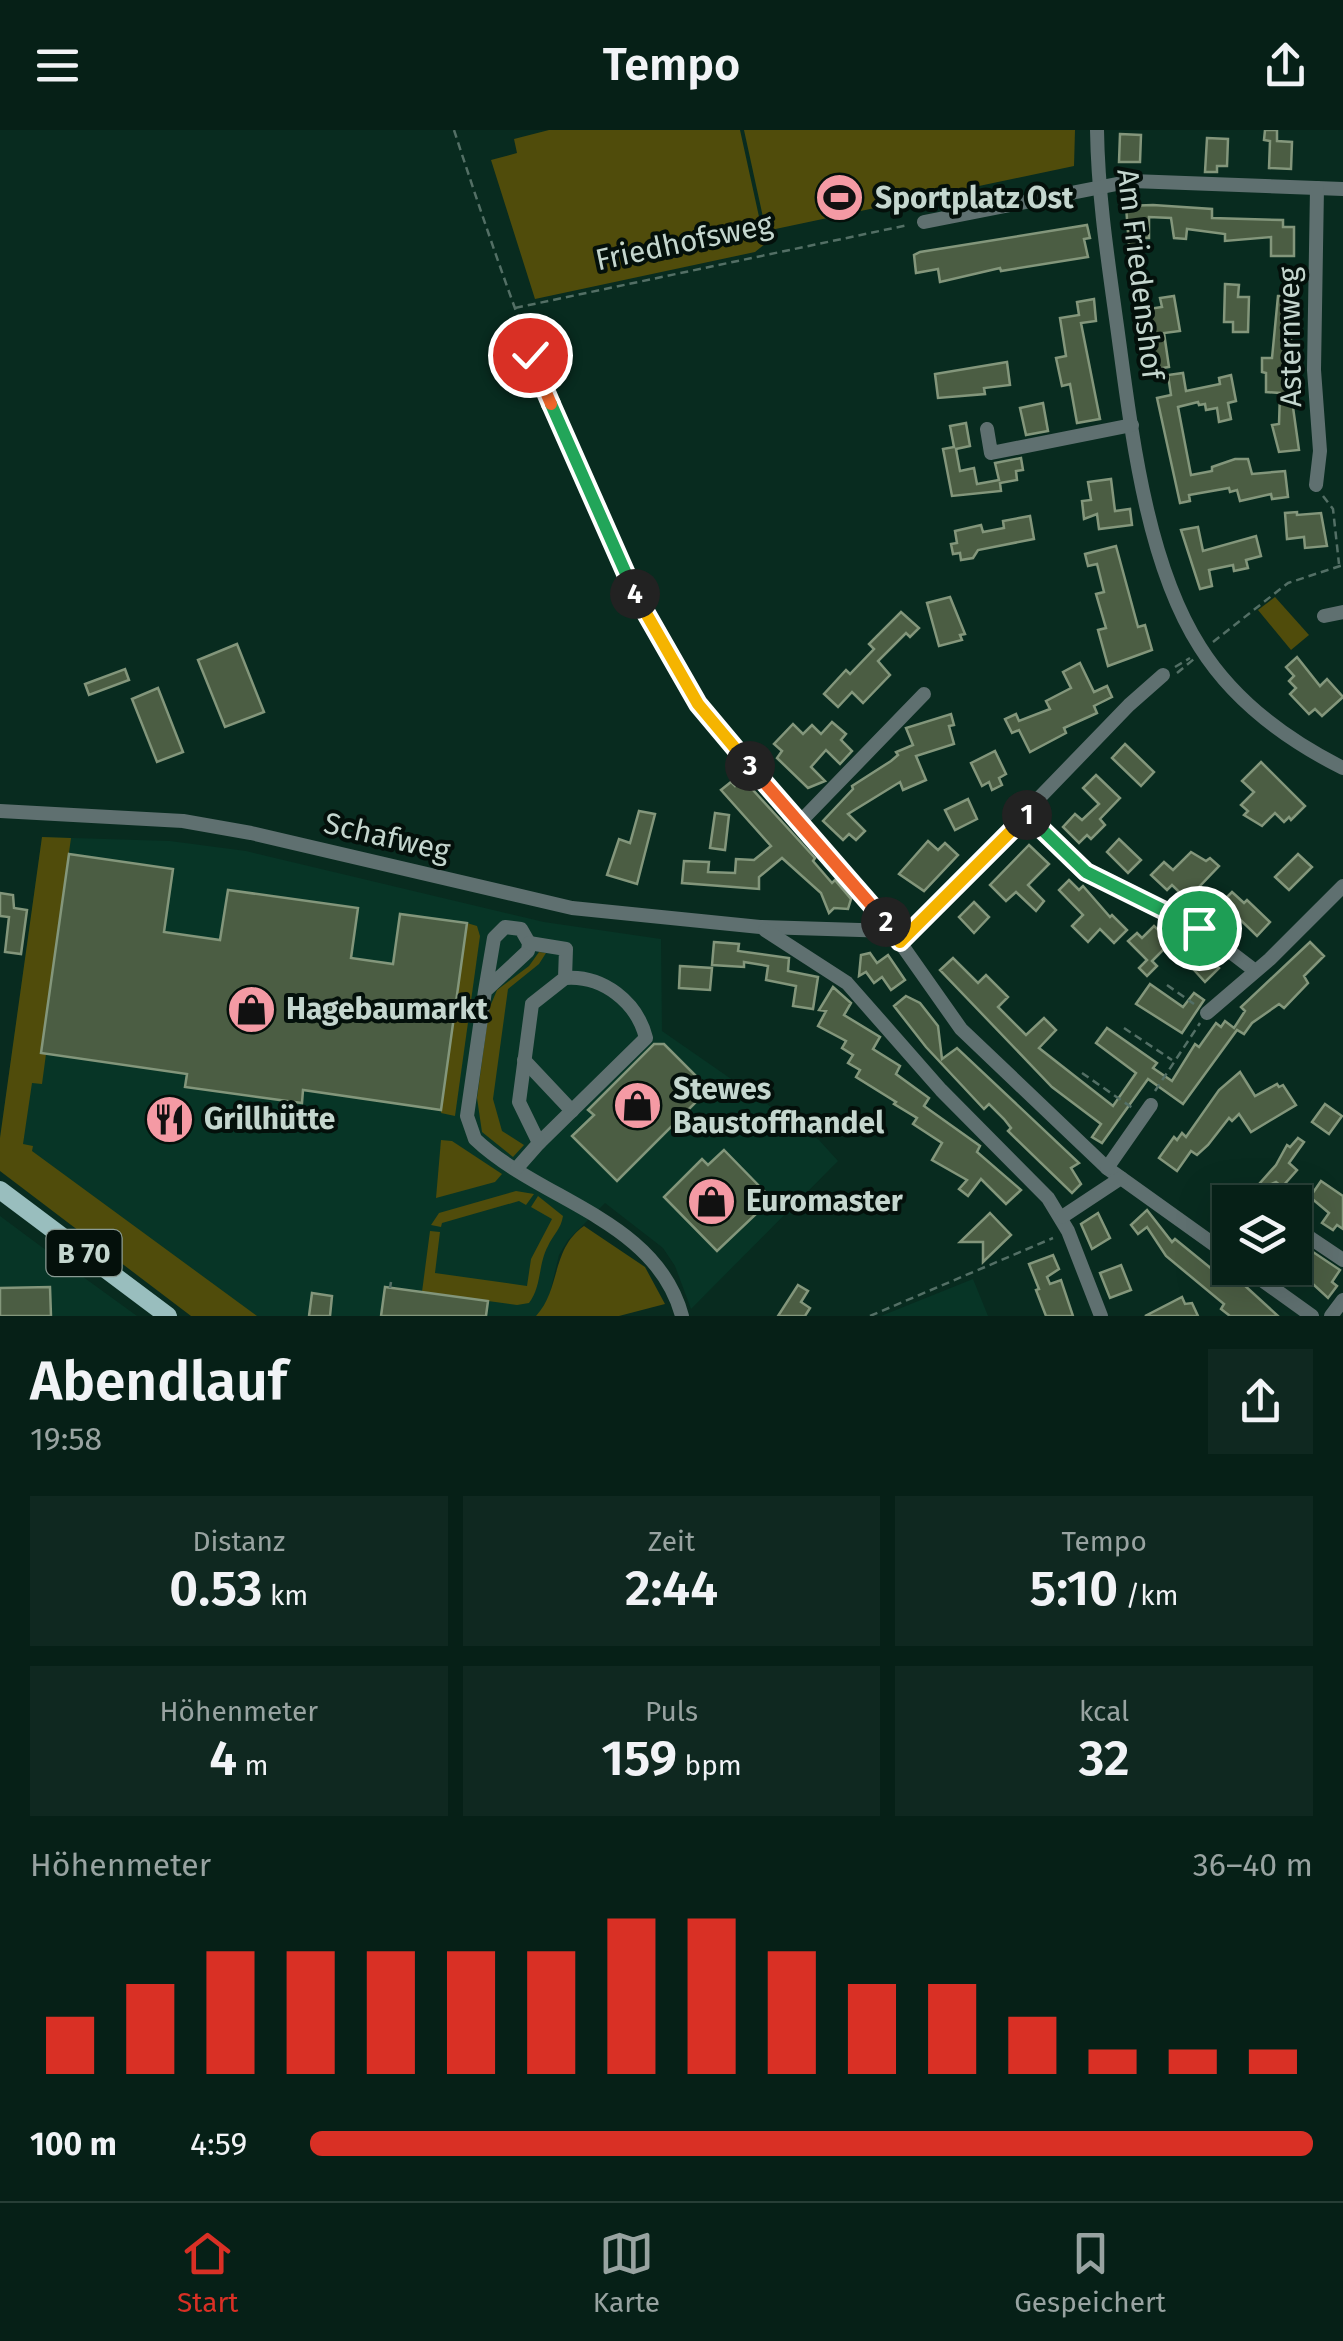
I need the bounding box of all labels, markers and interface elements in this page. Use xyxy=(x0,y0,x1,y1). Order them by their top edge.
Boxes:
icon: menu xyxy=(30,38,85,93)
text: Tempo xyxy=(603,38,740,92)
icon: share xyxy=(1258,38,1313,93)
street label: Am Friedenshof xyxy=(1109,167,1171,383)
sports icon: Sportplatz Ost xyxy=(814,172,866,224)
place label: Sportplatz Ost xyxy=(875,180,1074,216)
street label: Friedhofsweg xyxy=(592,206,776,278)
street label: Asternweg xyxy=(1271,266,1309,408)
pin xyxy=(488,313,573,398)
icon: check xyxy=(503,328,558,383)
pin: 4 xyxy=(610,569,660,619)
text: 4 xyxy=(627,577,643,610)
pin: 3 xyxy=(725,741,775,791)
text: 3 xyxy=(743,749,757,782)
pin: 1 xyxy=(1002,790,1052,840)
text: 1 xyxy=(1021,798,1034,831)
street label: Schafweg xyxy=(321,805,454,869)
pin xyxy=(1157,886,1242,971)
pin: 2 xyxy=(861,897,911,947)
icon: arrive xyxy=(1172,901,1227,956)
text: 2 xyxy=(879,905,893,938)
shop icon: Hagebaumarkt xyxy=(225,983,277,1035)
place label: Hagebaumarkt xyxy=(286,991,488,1027)
place label: Stewes Baustoffhandel xyxy=(673,1071,884,1141)
shop icon: Stewes Baustoffhandel xyxy=(612,1080,664,1132)
restaurant icon: Grillhütte xyxy=(143,1093,195,1145)
place label: Grillhütte xyxy=(204,1101,335,1137)
shop icon: Euromaster xyxy=(685,1175,737,1227)
place label: Euromaster xyxy=(746,1183,904,1219)
map controls xyxy=(1212,1185,1312,1285)
button: layers xyxy=(1212,1185,1312,1285)
road number: B 70 xyxy=(46,1230,122,1276)
text: Abendlauf xyxy=(30,1349,287,1415)
button: share xyxy=(1208,1349,1313,1454)
text: 19:58 xyxy=(30,1420,102,1458)
text: Distanz xyxy=(192,1525,285,1558)
text: Zeit xyxy=(648,1525,695,1558)
text: Tempo xyxy=(1062,1525,1147,1558)
text: 0.53 xyxy=(169,1558,263,1618)
text: 2:44 xyxy=(625,1558,718,1618)
text: 5:10 xyxy=(1030,1558,1118,1618)
text: km xyxy=(263,1579,308,1612)
text: /km xyxy=(1118,1579,1178,1612)
text: Höhenmeter xyxy=(160,1695,318,1728)
text: Puls xyxy=(645,1695,698,1728)
text: kcal xyxy=(1079,1695,1129,1728)
text: 4 xyxy=(209,1728,237,1788)
text: 159 xyxy=(601,1728,677,1788)
text: 32 xyxy=(1079,1728,1130,1788)
text: m xyxy=(237,1749,268,1782)
text: bpm xyxy=(677,1749,742,1782)
text: Höhenmeter xyxy=(30,1846,211,1884)
text: 36–40 m xyxy=(1193,1846,1313,1884)
text: 100 m xyxy=(30,2125,117,2163)
text: 4:59 xyxy=(190,2125,247,2163)
tab: Start xyxy=(177,2226,238,2319)
tab: Karte xyxy=(593,2226,660,2319)
tab: Gespeichert xyxy=(1014,2226,1166,2319)

